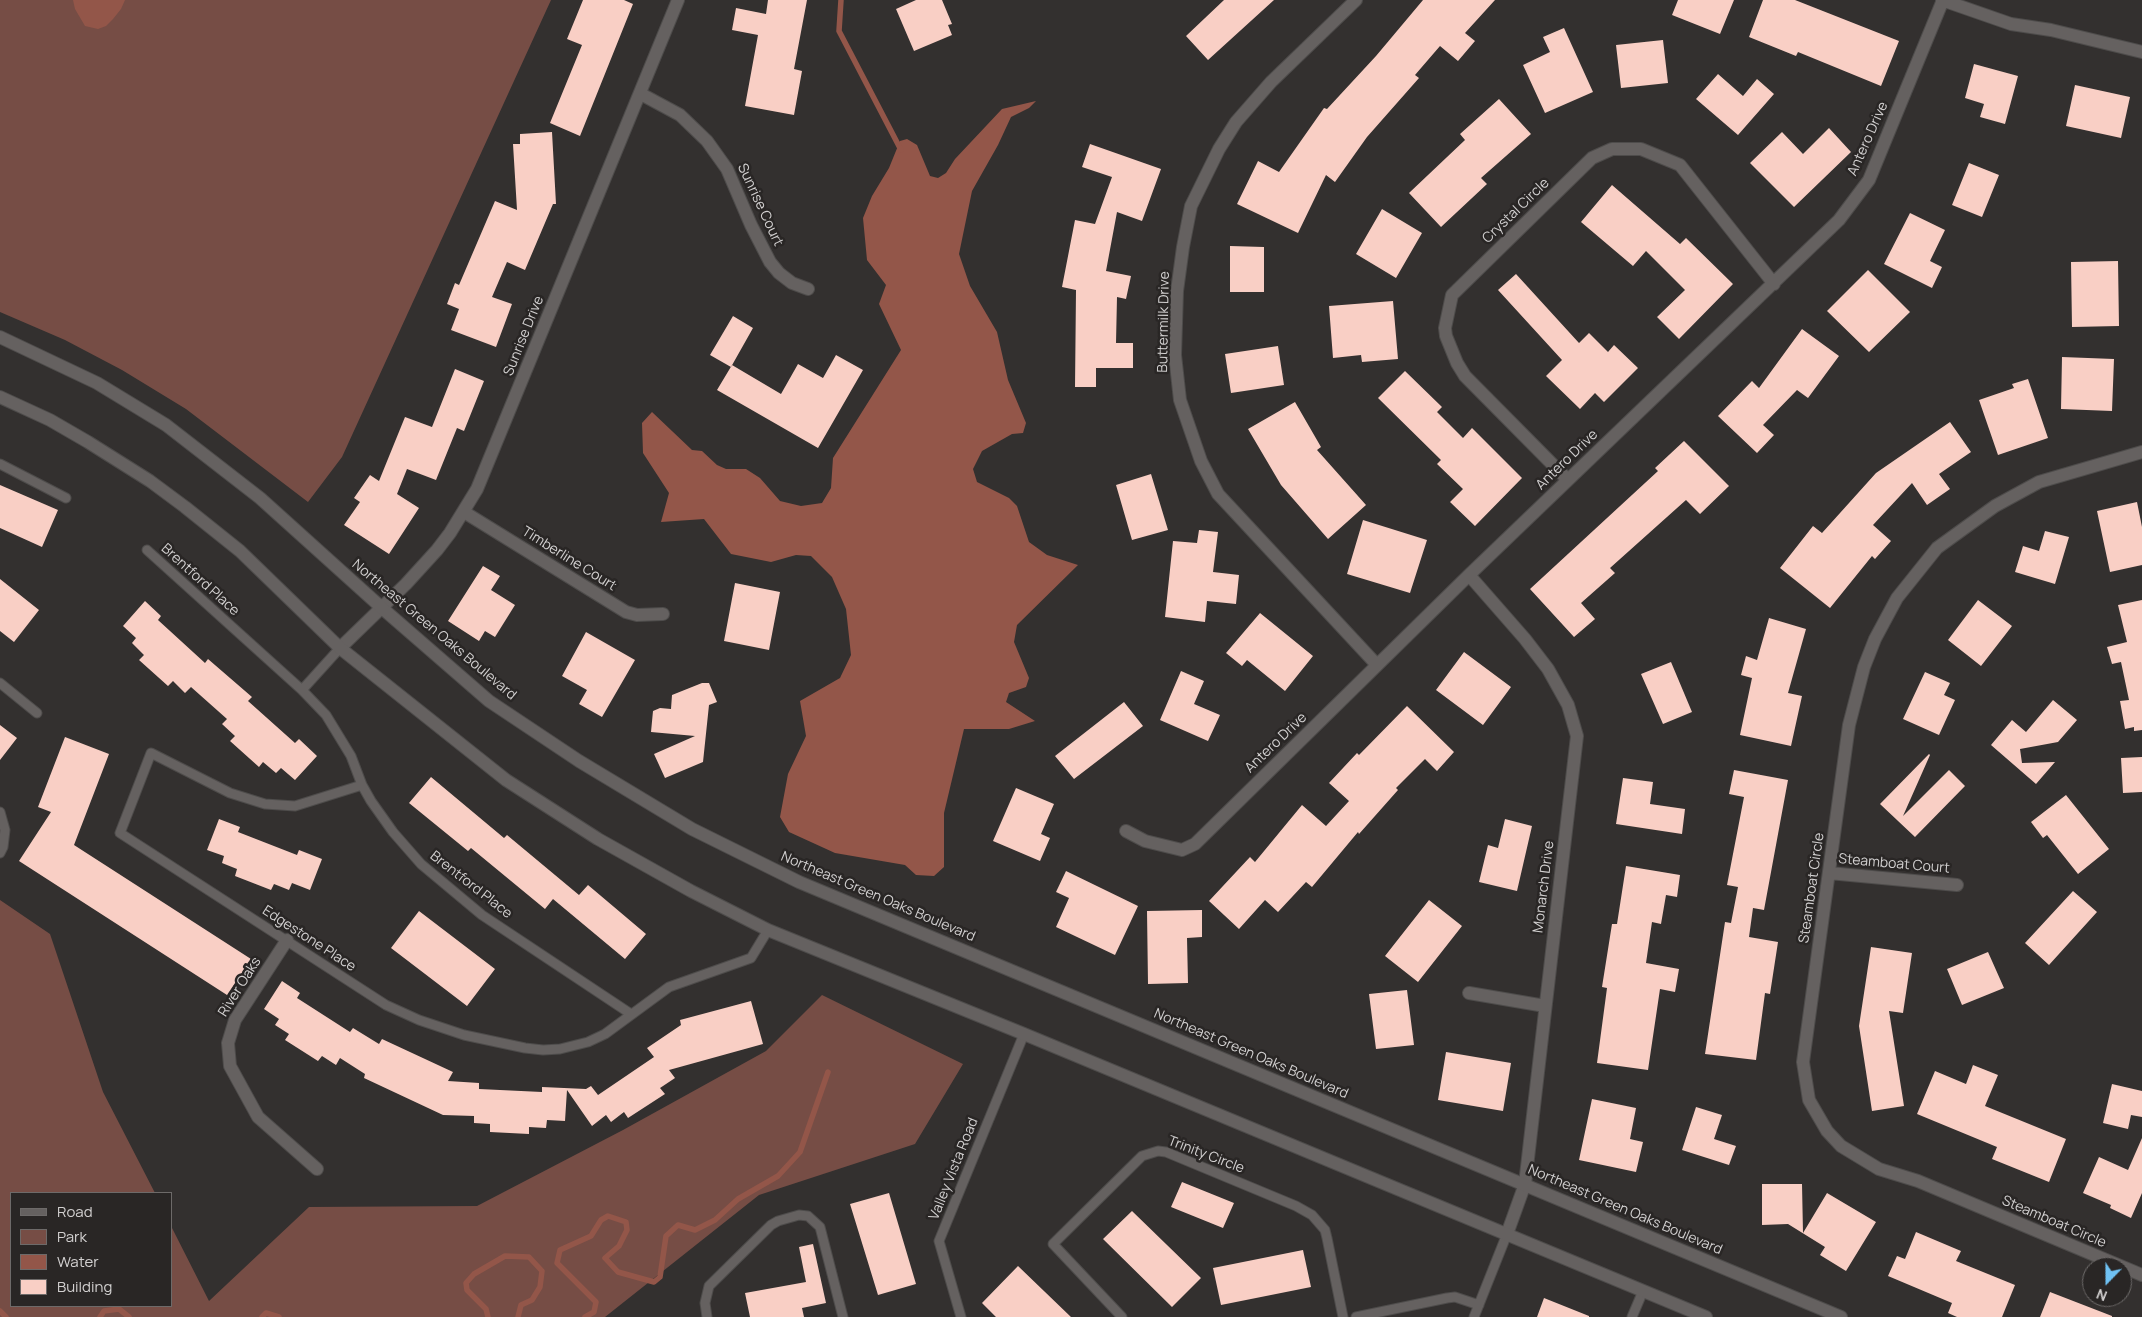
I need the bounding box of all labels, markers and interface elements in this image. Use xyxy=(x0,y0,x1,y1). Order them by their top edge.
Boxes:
street label: Antero Drive xyxy=(1844,99,1892,179)
street label: Sunrise Court xyxy=(734,161,786,249)
street label: Crystal Circle xyxy=(1479,175,1553,247)
street label: Buttermilk Drive xyxy=(1155,271,1173,373)
street label: Sunrise Drive xyxy=(500,294,548,378)
street label: Antero Drive xyxy=(1533,426,1601,494)
street label: Timberline Court xyxy=(519,523,619,595)
street label: Brentford Place xyxy=(157,540,243,620)
street label: Northeast Green Oaks Boulevard xyxy=(348,556,520,704)
street label: Antero Drive xyxy=(1242,709,1310,777)
street label: Steamboat Circle xyxy=(1796,832,1828,944)
street label: Monarch Drive xyxy=(1530,840,1558,934)
street label: Brentford Place xyxy=(427,848,515,922)
street label: Northeast Green Oaks Boulevard xyxy=(778,848,978,946)
street label: Steamboat Court xyxy=(1838,851,1950,877)
street label: Edgestone Place xyxy=(259,902,359,976)
street label: River Oaks xyxy=(215,954,265,1020)
street label: Northeast Green Oaks Boulevard xyxy=(1151,1005,1351,1103)
street label: Valley Vista Road xyxy=(926,1116,982,1222)
street label: Trinity Circle xyxy=(1165,1133,1247,1177)
street label: Northeast Green Oaks Boulevard xyxy=(1525,1161,1725,1259)
legend xyxy=(10,1192,172,1307)
street label: Steamboat Circle xyxy=(1999,1192,2109,1252)
text: Road xyxy=(57,1201,93,1222)
text: Park xyxy=(57,1226,87,1247)
text: Water xyxy=(57,1251,99,1272)
north arrow xyxy=(2082,1257,2132,1307)
text: Building xyxy=(57,1276,112,1297)
text: N xyxy=(2093,1285,2110,1306)

